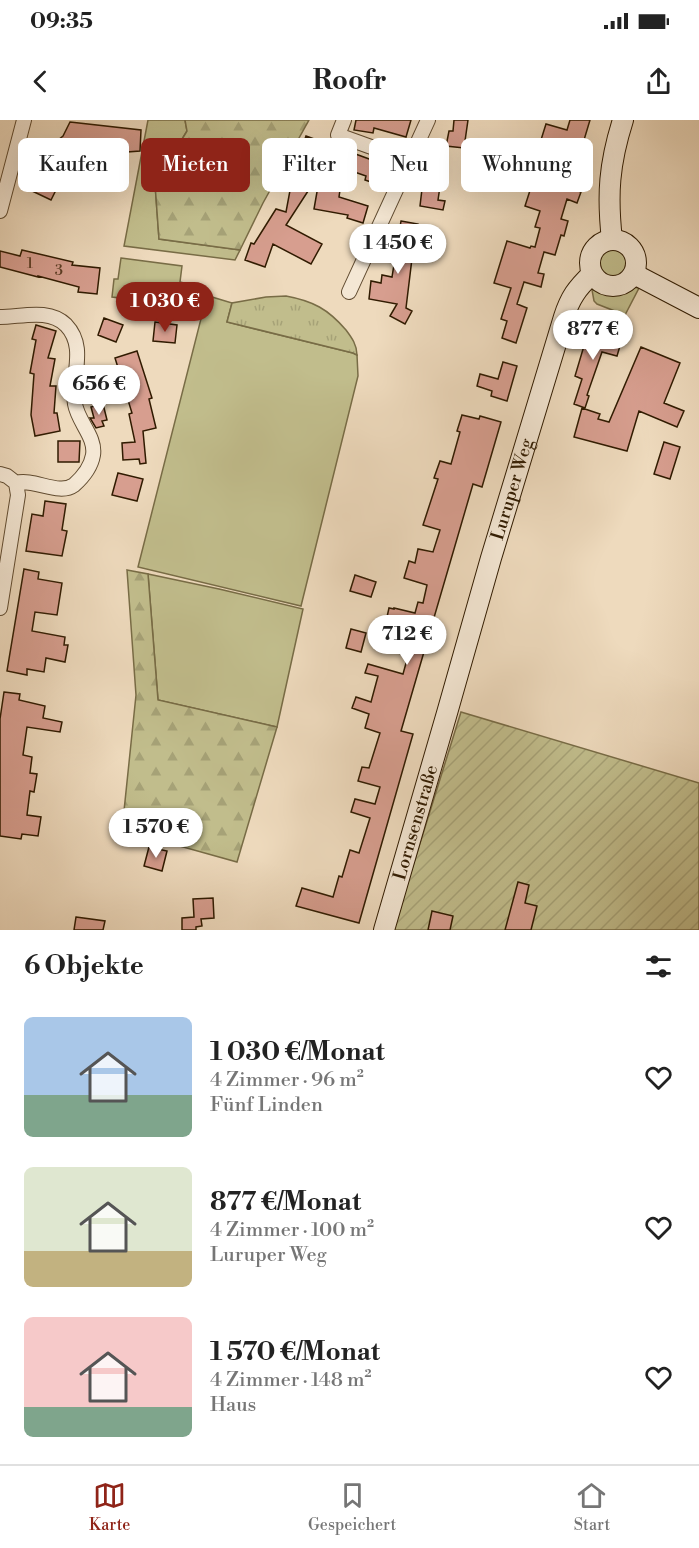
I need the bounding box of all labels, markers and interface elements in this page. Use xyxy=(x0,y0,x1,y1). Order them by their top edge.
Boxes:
text: 09:35 xyxy=(30,8,93,35)
text: Roofr xyxy=(312,64,387,98)
icon: back xyxy=(24,65,57,98)
icon: share xyxy=(642,65,675,98)
chip: Kaufen xyxy=(18,138,129,192)
chip: Mieten xyxy=(141,138,250,192)
chip: Filter xyxy=(262,138,357,192)
chip: Neu xyxy=(369,138,449,192)
chip: Wohnung xyxy=(461,138,593,192)
pin: 1 450 € xyxy=(343,224,453,275)
text: 1 450 € xyxy=(363,231,433,256)
house number: 1 xyxy=(27,254,34,273)
house number: 3 xyxy=(55,261,63,280)
pin: 1 030 € xyxy=(110,282,220,333)
text: 1 030 € xyxy=(130,289,200,314)
pin: 877 € xyxy=(551,310,635,361)
text: 877 € xyxy=(567,317,619,342)
pin: 656 € xyxy=(57,365,141,416)
text: 656 € xyxy=(72,372,126,397)
street label: Luruper Weg xyxy=(486,435,538,543)
pin: 712 € xyxy=(365,615,449,666)
text: 712 € xyxy=(381,622,433,647)
street label: Lornsenstraße xyxy=(388,762,443,883)
pin: 1 570 € xyxy=(101,808,211,859)
text: 1 570 € xyxy=(123,815,189,840)
text: 6 Objekte xyxy=(24,950,144,982)
icon: filters xyxy=(642,950,675,983)
text: 1 030 €/Monat xyxy=(210,1036,385,1068)
icon: home xyxy=(72,1041,144,1113)
icon: heart xyxy=(642,1061,675,1094)
text: 4 Zimmer · 96 m² xyxy=(210,1068,364,1093)
text: Fünf Linden xyxy=(210,1093,323,1118)
text: 877 €/Monat xyxy=(210,1186,361,1218)
icon: home xyxy=(72,1191,144,1263)
icon: heart xyxy=(642,1211,675,1244)
text: 4 Zimmer · 100 m² xyxy=(210,1218,374,1243)
text: Luruper Weg xyxy=(210,1243,327,1268)
text: 1 570 €/Monat xyxy=(210,1336,380,1368)
icon: home xyxy=(72,1341,144,1413)
icon: heart xyxy=(642,1361,675,1394)
text: 4 Zimmer · 148 m² xyxy=(210,1368,372,1393)
text: Haus xyxy=(210,1393,256,1418)
tab: Karte xyxy=(89,1479,130,1535)
tab: Gespeichert xyxy=(308,1479,396,1535)
tab: Start xyxy=(574,1479,610,1535)

